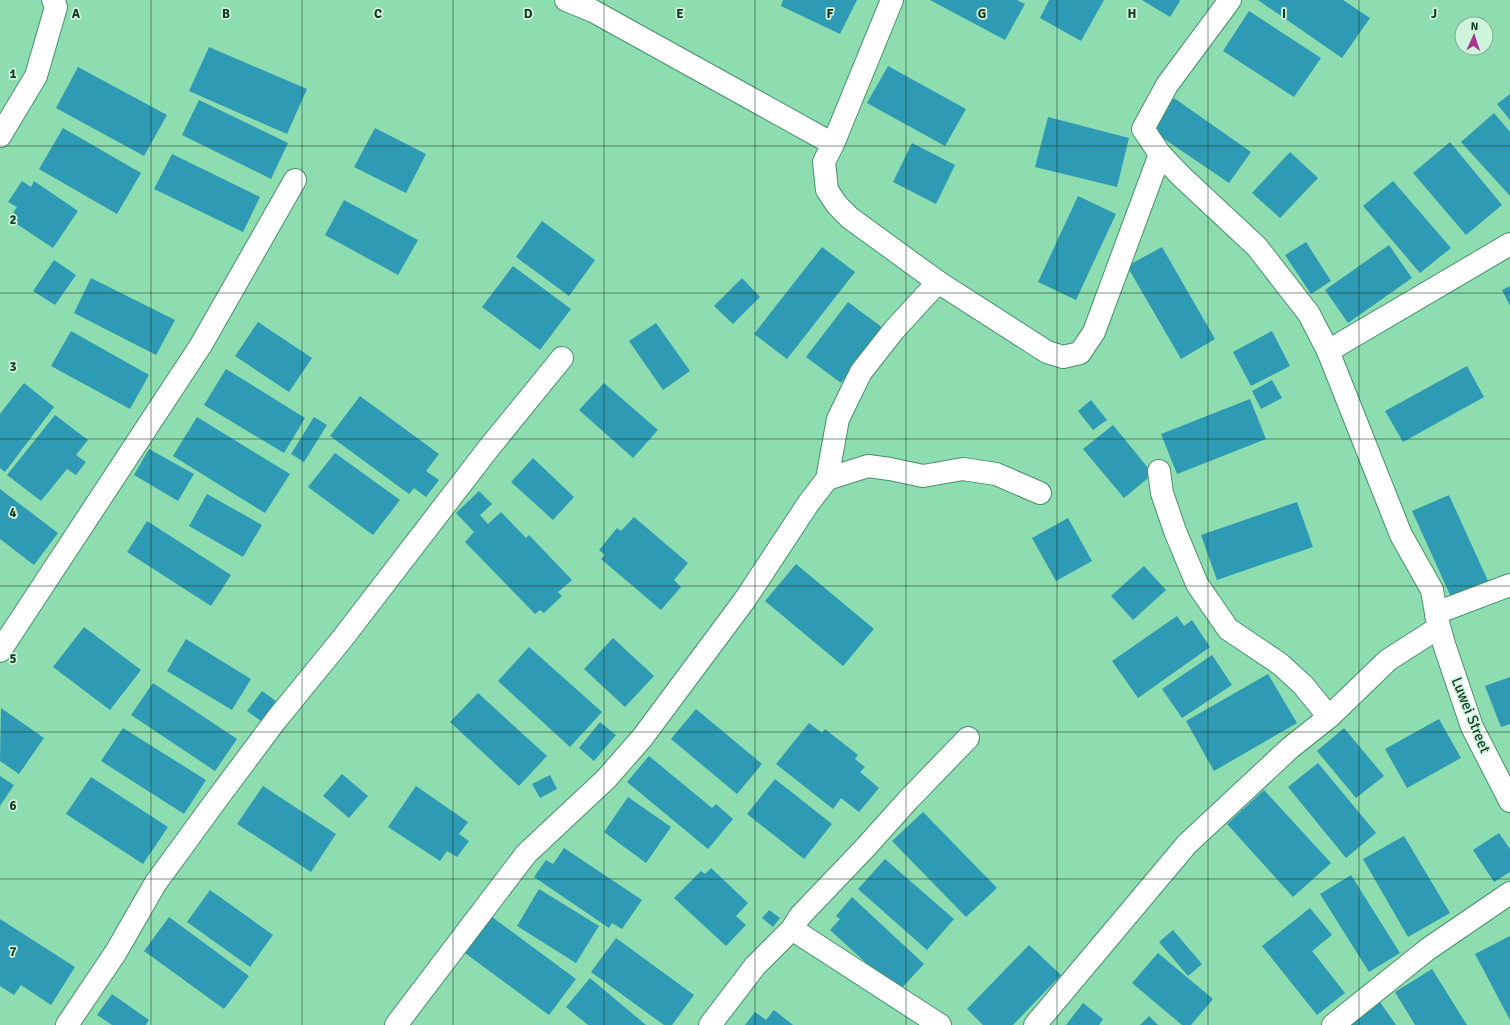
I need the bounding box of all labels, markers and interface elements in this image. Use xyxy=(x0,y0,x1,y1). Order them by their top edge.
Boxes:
text: A xyxy=(72,6,81,22)
text: B xyxy=(222,6,230,22)
text: C xyxy=(374,6,382,22)
text: D xyxy=(524,6,533,22)
text: E xyxy=(676,6,684,22)
text: F xyxy=(827,6,834,22)
text: G xyxy=(978,6,986,22)
text: H xyxy=(1128,6,1136,22)
text: I xyxy=(1282,6,1286,22)
text: J xyxy=(1431,6,1437,22)
north arrow xyxy=(1454,16,1494,56)
text: N xyxy=(1470,20,1479,33)
text: 1 xyxy=(9,66,17,82)
text: 2 xyxy=(9,212,17,228)
text: 3 xyxy=(9,359,17,375)
text: 4 xyxy=(9,505,17,521)
text: 5 xyxy=(9,651,17,667)
street label: Luwei Street xyxy=(1448,674,1494,756)
text: 6 xyxy=(9,798,17,814)
text: 7 xyxy=(9,944,17,960)

